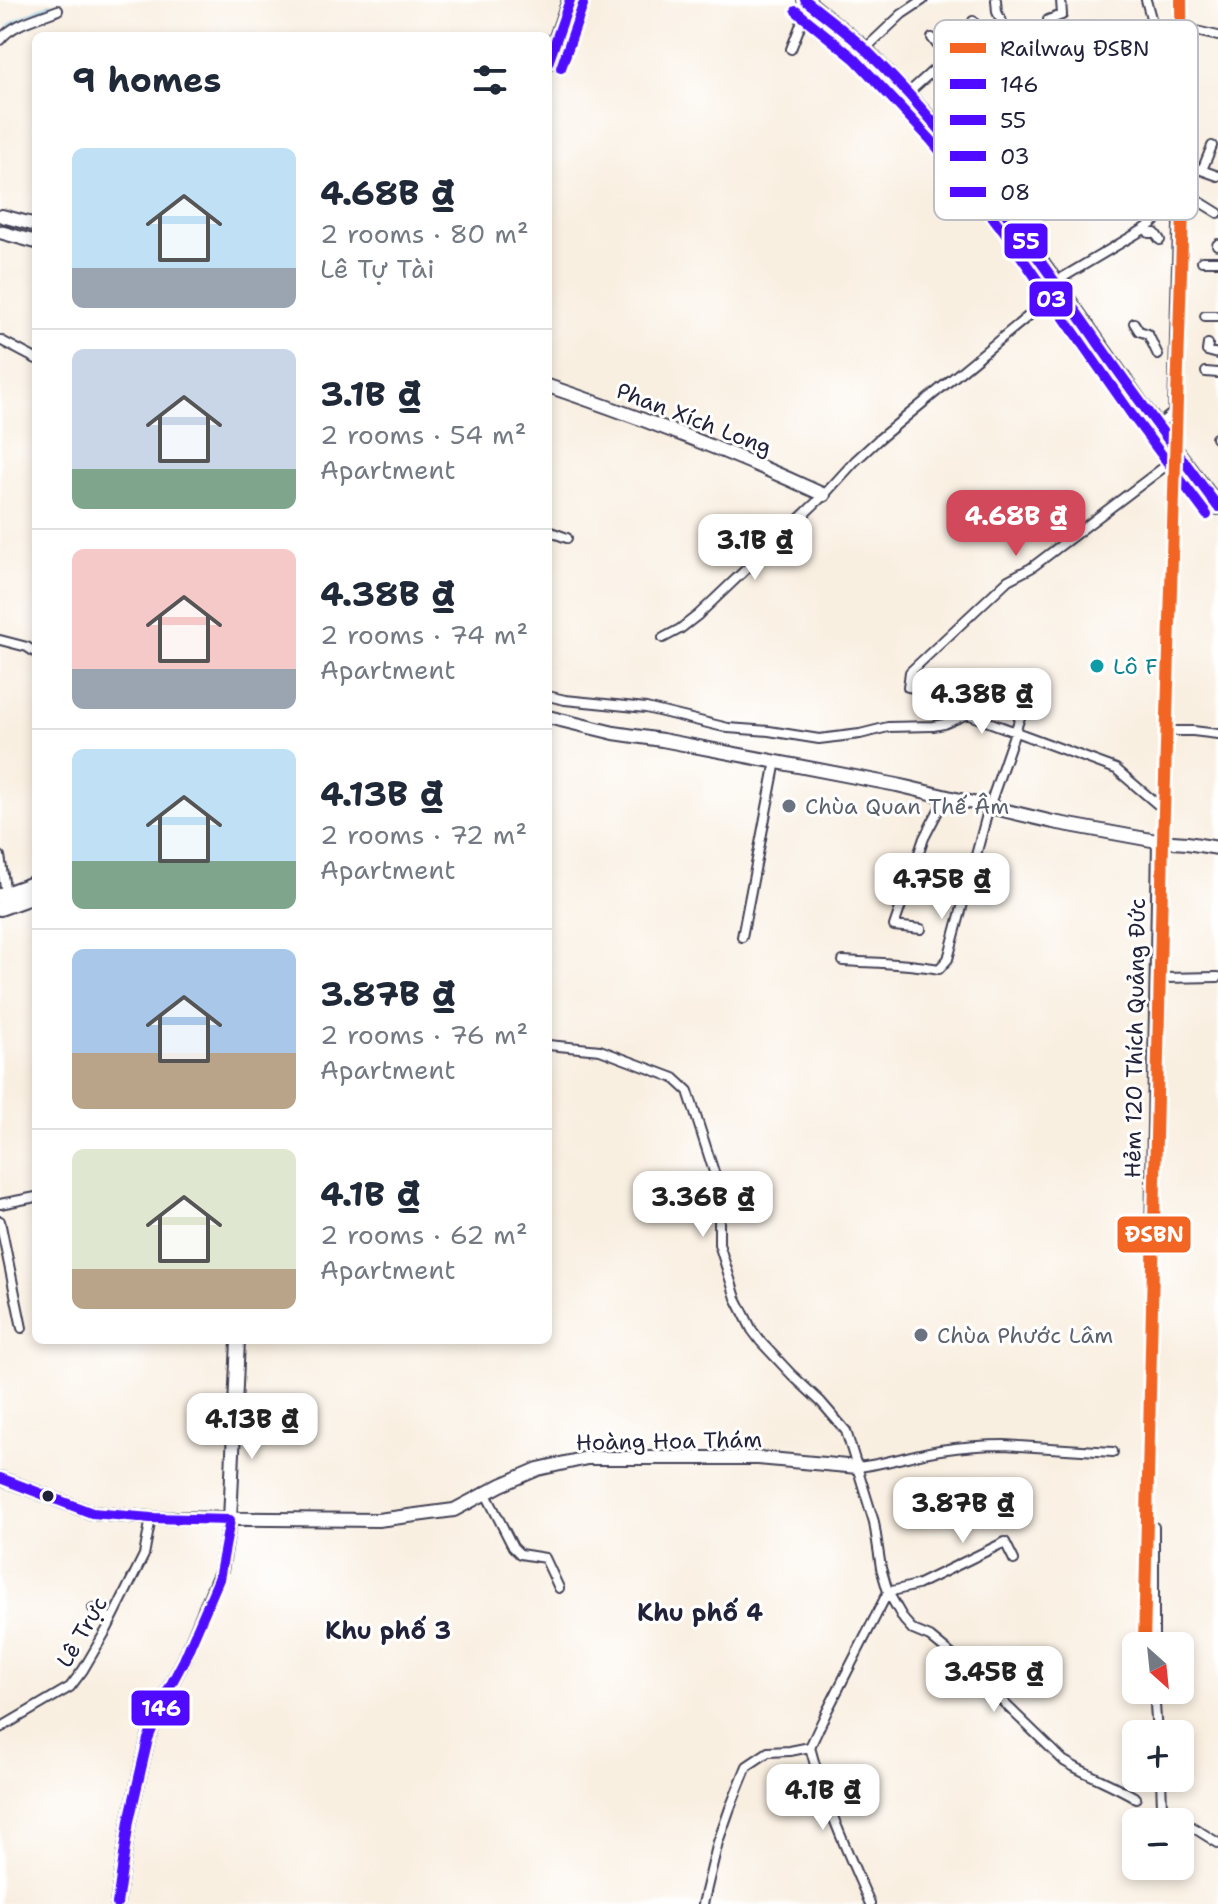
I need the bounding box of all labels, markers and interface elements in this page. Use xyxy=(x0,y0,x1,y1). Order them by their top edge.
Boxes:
legend xyxy=(934,20,1198,220)
text: Railway ĐSBN xyxy=(1000,34,1150,63)
text: 9 homes xyxy=(72,57,221,103)
icon: filters xyxy=(468,58,512,102)
text: 146 xyxy=(1000,70,1039,99)
text: 55 xyxy=(1000,106,1026,135)
text: 03 xyxy=(1000,142,1030,171)
text: 4.68B ₫ xyxy=(320,170,455,216)
text: 08 xyxy=(1000,178,1031,207)
icon: home xyxy=(136,180,232,276)
text: 2 rooms · 80 m² xyxy=(320,216,529,251)
line badge: 55 xyxy=(1003,222,1049,260)
text: 55 xyxy=(1012,227,1040,256)
text: Lê Tự Tài xyxy=(320,251,435,286)
line badge: 03 xyxy=(1028,280,1074,318)
text: 03 xyxy=(1036,285,1066,314)
text: 3.1B ₫ xyxy=(320,371,422,417)
street label: Phan Xích Long xyxy=(612,376,776,462)
icon: home xyxy=(136,381,232,477)
text: 2 rooms · 54 m² xyxy=(320,417,526,452)
text: Apartment xyxy=(320,452,456,487)
pin: 4.68B ₫ xyxy=(942,490,1090,558)
text: 4.68B ₫ xyxy=(964,498,1068,533)
pin: 3.1B ₫ xyxy=(690,514,820,582)
text: 3.1B ₫ xyxy=(716,522,794,557)
text: 4.38B ₫ xyxy=(320,571,455,617)
icon: home xyxy=(136,581,232,677)
text: 2 rooms · 74 m² xyxy=(320,617,528,652)
text: Apartment xyxy=(320,652,456,687)
place label: Lô F xyxy=(1113,652,1158,681)
marker: Lô F xyxy=(1088,657,1106,675)
pin: 4.38B ₫ xyxy=(908,668,1056,736)
text: 4.38B ₫ xyxy=(930,676,1034,711)
text: 4.13B ₫ xyxy=(320,771,444,817)
icon: home xyxy=(136,781,232,877)
place label: Chùa Quan Thế Âm xyxy=(805,792,1009,821)
marker: Chùa Quan Thế Âm xyxy=(780,797,798,815)
text: 2 rooms · 72 m² xyxy=(320,817,527,852)
text: Apartment xyxy=(320,852,456,887)
pin: 4.75B ₫ xyxy=(868,853,1016,921)
text: 4.75B ₫ xyxy=(893,861,991,896)
street label: Hẻm 120 Thích Quảng Đức xyxy=(1118,898,1152,1178)
text: 3.87B ₫ xyxy=(320,971,456,1017)
icon: home xyxy=(136,981,232,1077)
text: 2 rooms · 76 m² xyxy=(320,1017,528,1052)
text: Apartment xyxy=(320,1052,456,1087)
text: 4.1B ₫ xyxy=(320,1171,421,1217)
pin: 3.36B ₫ xyxy=(629,1171,777,1239)
text: 3.36B ₫ xyxy=(651,1179,755,1214)
icon: home xyxy=(136,1181,232,1277)
line badge: ĐSBN xyxy=(1116,1215,1192,1254)
text: 2 rooms · 62 m² xyxy=(320,1217,528,1252)
text: ĐSBN xyxy=(1124,1220,1184,1249)
text: Apartment xyxy=(320,1252,456,1287)
place label: Chùa Phước Lâm xyxy=(937,1321,1113,1350)
marker: Chùa Phước Lâm xyxy=(912,1326,930,1344)
pin: 4.13B ₫ xyxy=(178,1393,326,1461)
text: 4.13B ₫ xyxy=(205,1401,299,1436)
street label: Hoàng Hoa Thám xyxy=(576,1425,762,1457)
pin: 3.87B ₫ xyxy=(889,1477,1037,1545)
text: 3.87B ₫ xyxy=(911,1485,1015,1520)
unlabelled marker xyxy=(40,1488,56,1504)
street label: Lê Trực xyxy=(50,1591,114,1673)
district label: Khu phố 4 xyxy=(637,1597,763,1629)
district label: Khu phố 3 xyxy=(325,1615,451,1647)
north arrow xyxy=(1122,1632,1194,1704)
map controls xyxy=(1122,1632,1194,1880)
pin: 3.45B ₫ xyxy=(920,1646,1068,1714)
text: 3.45B ₫ xyxy=(944,1654,1044,1689)
line badge: 146 xyxy=(130,1689,191,1727)
text: 146 xyxy=(141,1694,181,1723)
button: + xyxy=(1122,1720,1194,1792)
pin: 4.1B ₫ xyxy=(758,1764,888,1832)
text: 4.1B ₫ xyxy=(785,1772,861,1807)
button: − xyxy=(1122,1808,1194,1880)

